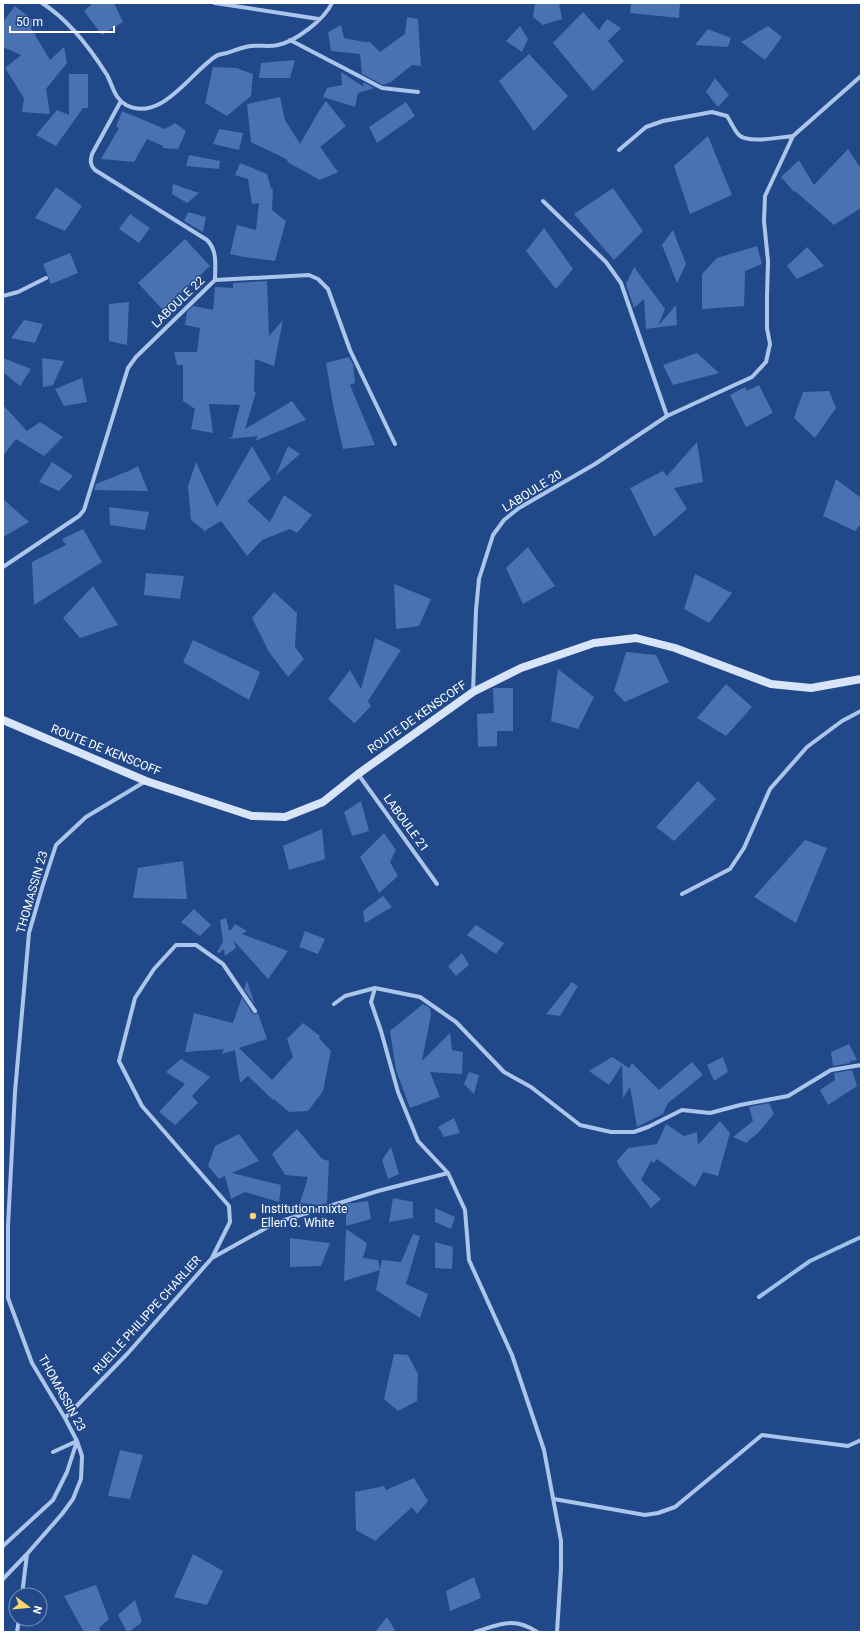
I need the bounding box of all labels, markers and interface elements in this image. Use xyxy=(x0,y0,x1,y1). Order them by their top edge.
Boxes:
scale bar xyxy=(10,8,114,34)
text: 50 m xyxy=(16,15,43,29)
street label: LABOULE 22 xyxy=(149,273,207,331)
street label: LABOULE 20 xyxy=(500,467,565,515)
street label: ROUTE DE KENSCOFF xyxy=(365,677,469,756)
street label: ROUTE DE KENSCOFF xyxy=(49,722,163,779)
street label: LABOULE 21 xyxy=(380,792,432,854)
street label: THOMASSIN 23 xyxy=(14,849,50,935)
place label: Institution mixte Ellen G. White xyxy=(261,1202,347,1230)
marker: Institution mixte Ellen G. White xyxy=(248,1211,258,1221)
street label: RUELLE PHILIPPE CHARLIER xyxy=(90,1252,204,1377)
street label: THOMASSIN 23 xyxy=(35,1352,89,1434)
north arrow xyxy=(8,1587,48,1627)
text: N xyxy=(30,1604,44,1615)

